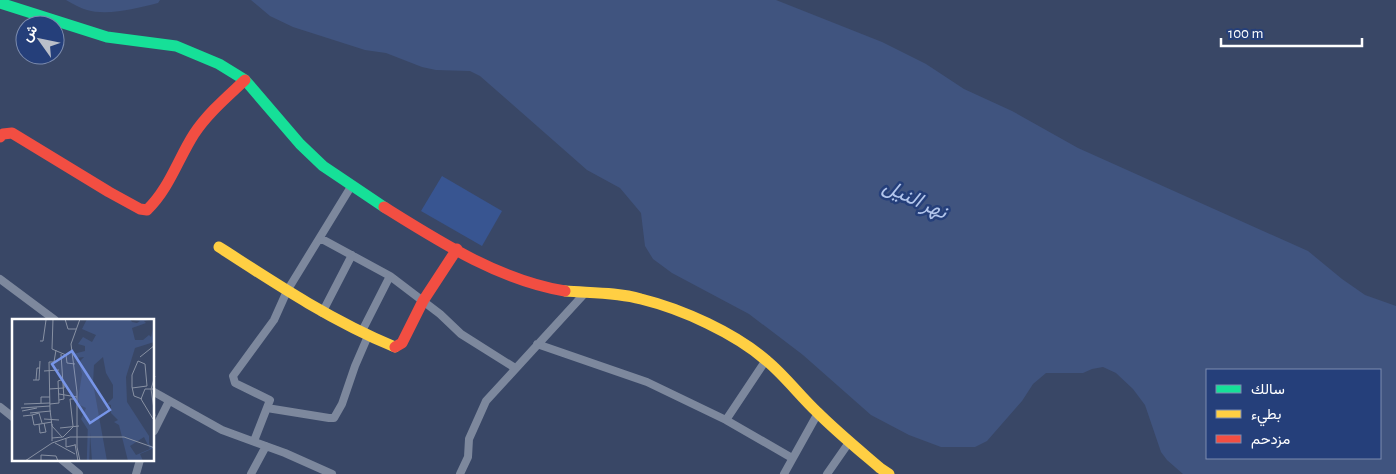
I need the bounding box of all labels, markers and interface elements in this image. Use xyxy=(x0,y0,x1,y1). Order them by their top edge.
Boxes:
north arrow xyxy=(15,15,65,65)
scale bar xyxy=(1221,15,1362,47)
text: ش xyxy=(19,22,41,45)
text: 100 m xyxy=(1228,26,1263,41)
water label: نهر النيل xyxy=(879,175,951,225)
inset map xyxy=(12,319,155,462)
legend xyxy=(1206,369,1381,459)
text: سالك xyxy=(1251,382,1285,397)
text: بطيء xyxy=(1251,407,1281,427)
text: مزدحم xyxy=(1251,432,1290,449)

